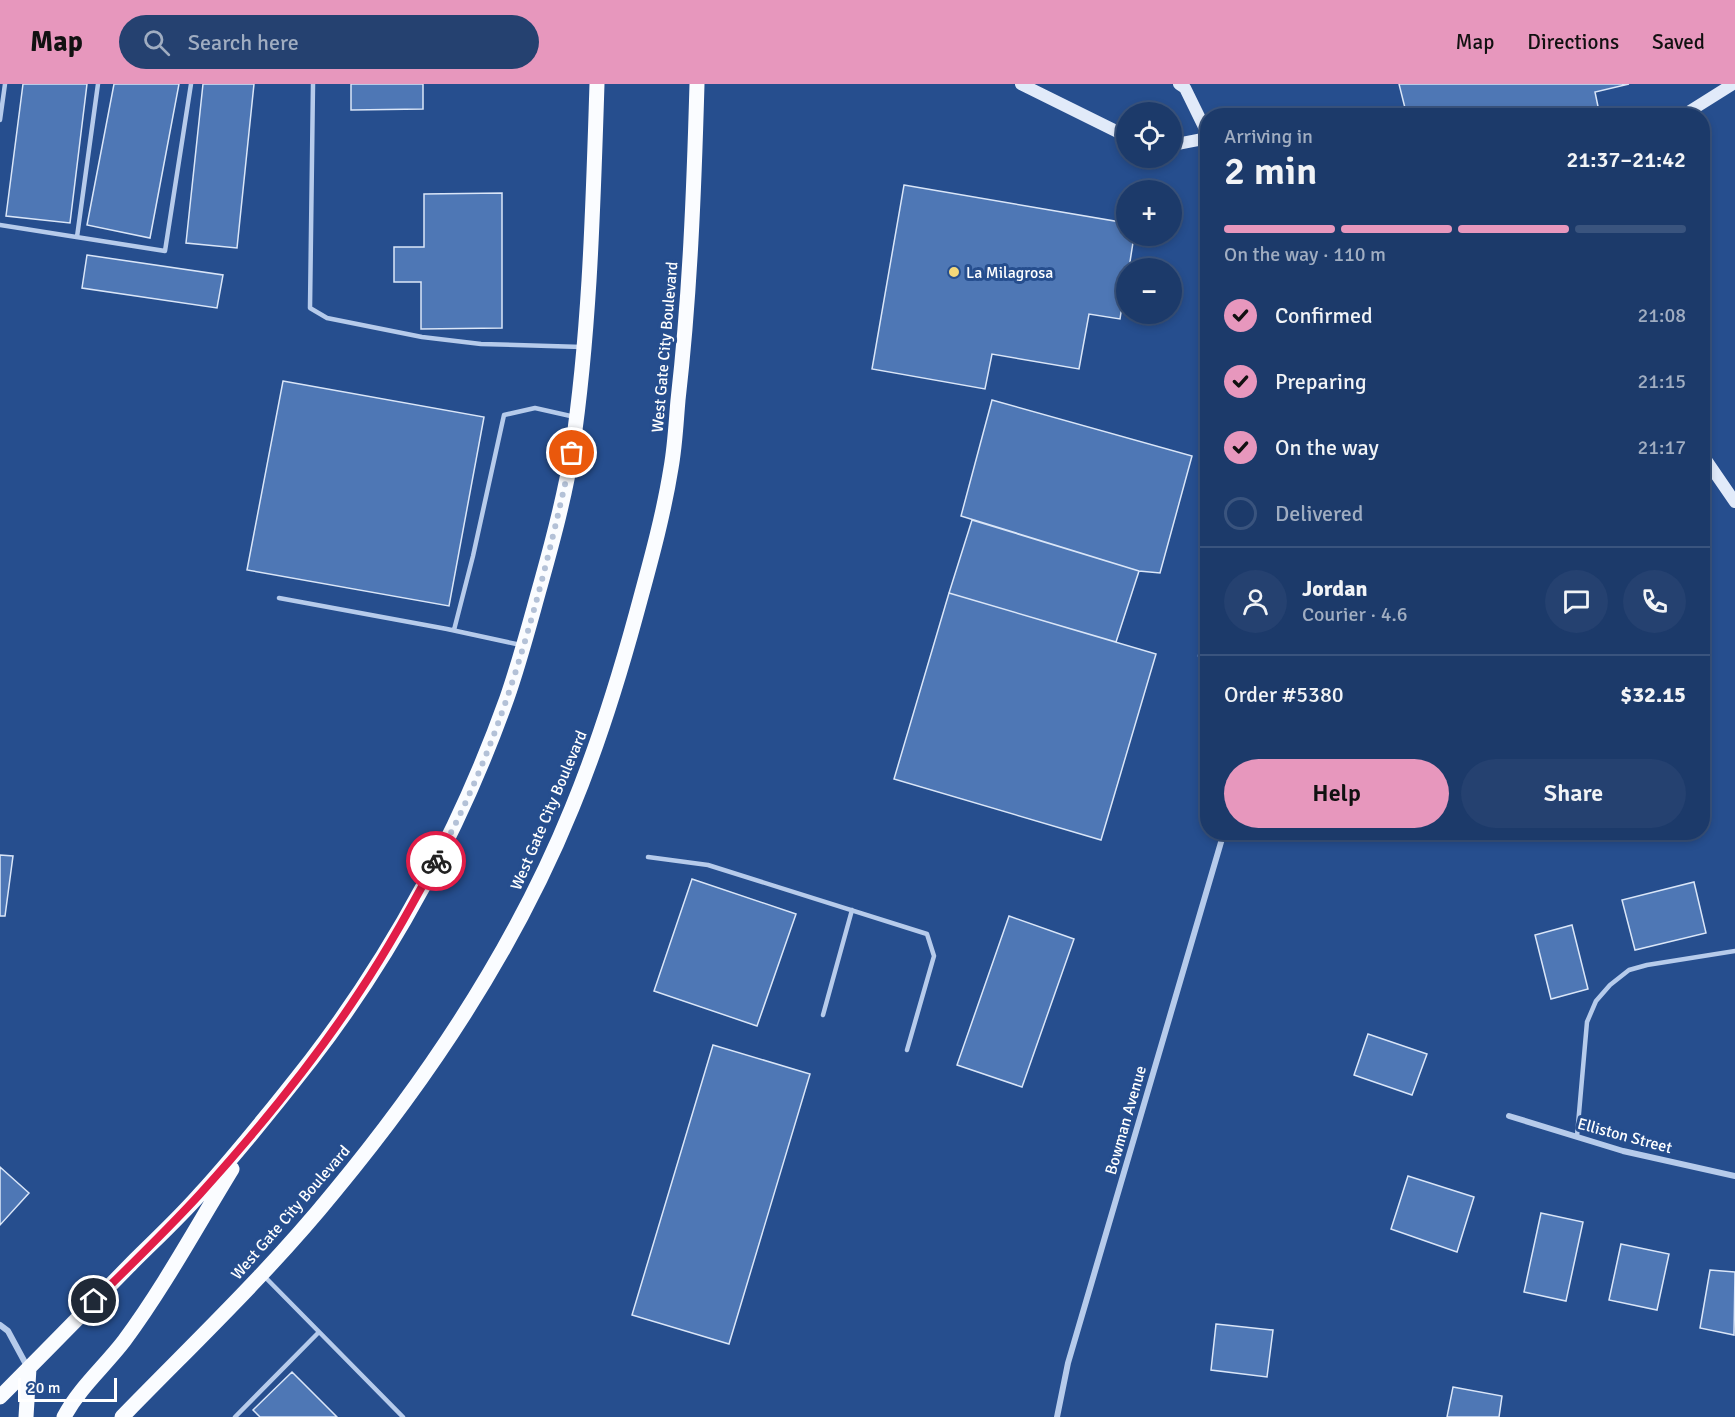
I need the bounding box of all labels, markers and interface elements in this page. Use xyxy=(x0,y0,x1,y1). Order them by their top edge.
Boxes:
search box xyxy=(119,15,539,69)
text: Map xyxy=(30,25,83,59)
icon: search xyxy=(140,26,173,59)
text: Search here xyxy=(188,29,299,56)
text: Map xyxy=(1456,29,1494,55)
text: Directions xyxy=(1527,29,1619,55)
text: Saved xyxy=(1652,29,1705,55)
map controls xyxy=(1116,102,1182,324)
button: locate xyxy=(1116,102,1182,168)
text: Arriving in xyxy=(1224,124,1313,149)
text: 21:37–21:42 xyxy=(1567,146,1686,173)
text: 2 min xyxy=(1224,147,1317,195)
button: + xyxy=(1116,180,1182,246)
text: On the way · 110 m xyxy=(1224,242,1386,267)
button: − xyxy=(1116,258,1182,324)
street label: West Gate City Boulevard xyxy=(648,261,682,433)
place label: La Milagrosa xyxy=(966,263,1053,283)
marker: La Milagrosa xyxy=(947,265,961,279)
icon: check xyxy=(1224,299,1257,332)
text: Confirmed xyxy=(1275,302,1373,329)
text: 21:08 xyxy=(1637,303,1686,328)
icon: check xyxy=(1224,365,1257,398)
text: Preparing xyxy=(1275,368,1367,395)
text: 21:15 xyxy=(1637,369,1686,394)
pin xyxy=(546,427,597,478)
icon: check xyxy=(1224,431,1257,464)
text: On the way xyxy=(1275,434,1379,461)
text: 21:17 xyxy=(1637,435,1686,460)
icon: bag xyxy=(555,436,588,469)
text: Delivered xyxy=(1275,500,1363,527)
button: person xyxy=(1224,570,1287,633)
button: chat xyxy=(1545,570,1608,633)
button: phone xyxy=(1623,570,1686,633)
text: Jordan xyxy=(1302,575,1368,602)
text: Courier · 4.6 xyxy=(1302,602,1408,627)
text: Order #5380 xyxy=(1224,681,1344,708)
text: $32.15 xyxy=(1620,681,1686,708)
street label: West Gate City Boulevard xyxy=(506,728,592,893)
button: Help xyxy=(1224,759,1449,828)
button: Share xyxy=(1461,759,1686,828)
courier xyxy=(406,831,466,891)
icon: bike xyxy=(420,845,453,878)
street label: Bowman Avenue xyxy=(1101,1063,1151,1177)
street label: Elliston Street xyxy=(1575,1114,1675,1158)
street label: West Gate City Boulevard xyxy=(227,1141,355,1284)
pin xyxy=(68,1275,119,1326)
icon: home xyxy=(77,1284,110,1317)
scale bar xyxy=(18,1375,117,1402)
text: 20 m xyxy=(27,1378,61,1398)

